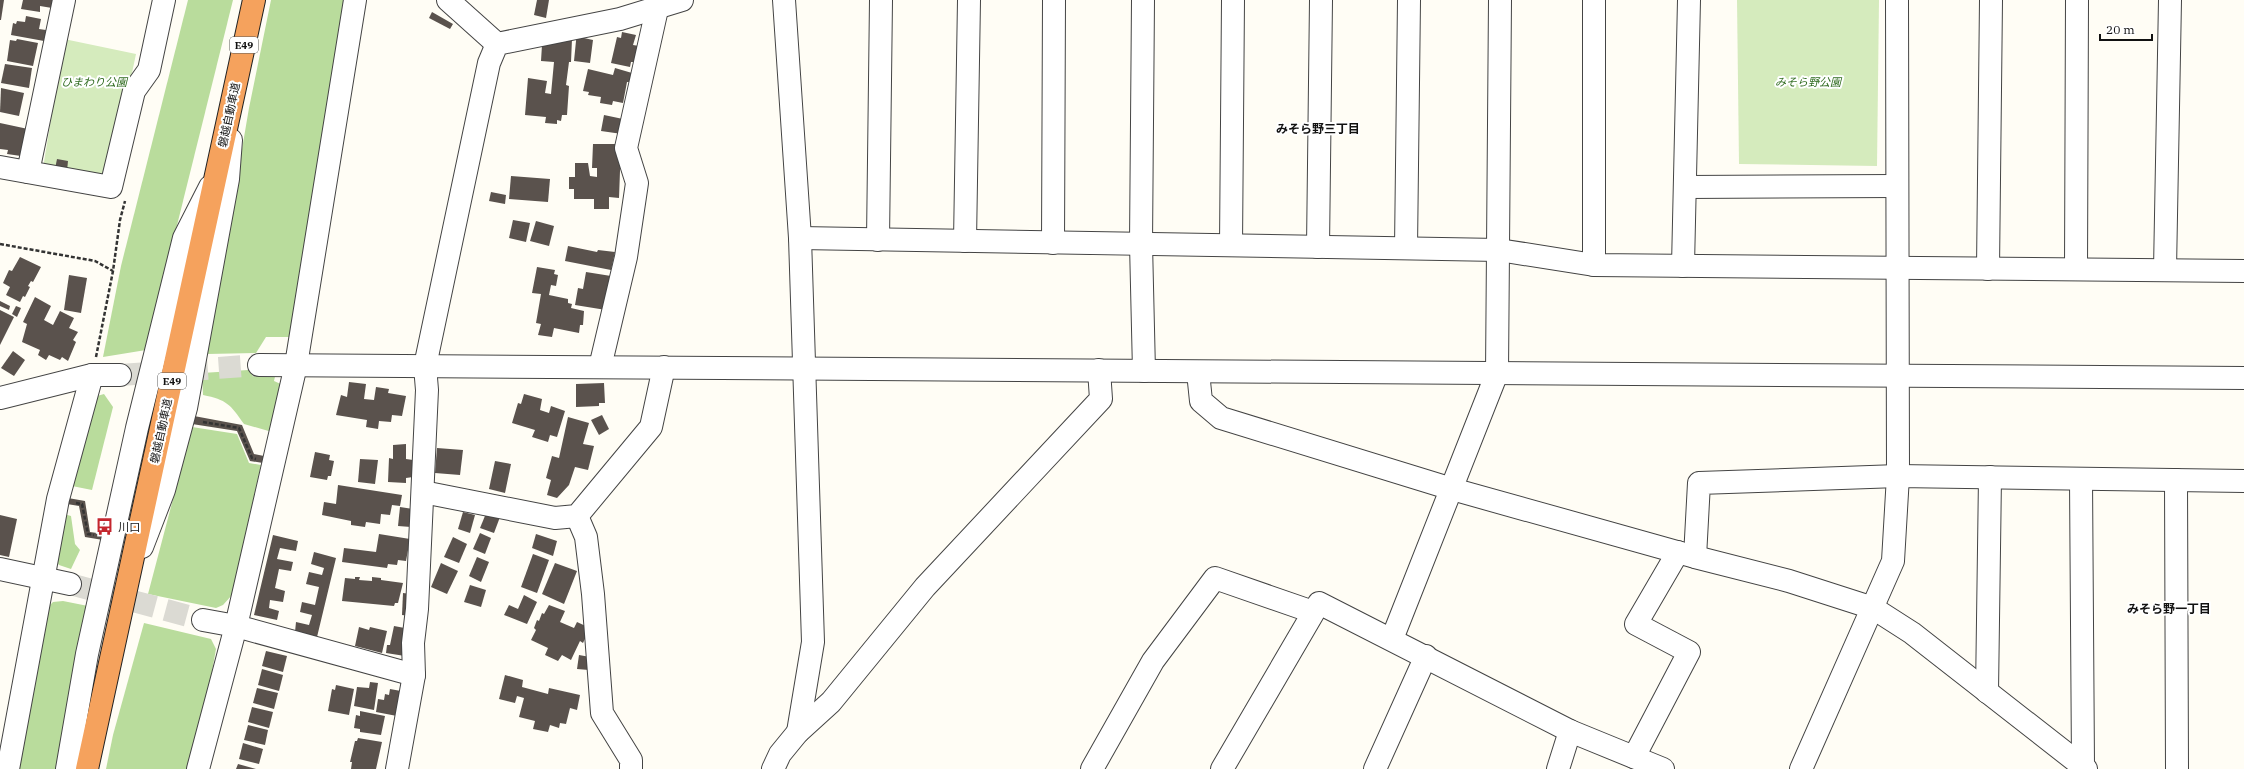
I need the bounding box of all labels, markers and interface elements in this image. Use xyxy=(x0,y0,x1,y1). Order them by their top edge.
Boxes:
scale bar xyxy=(2100,16,2152,42)
text: 20 m xyxy=(2106,22,2135,37)
road number: E49 xyxy=(230,37,258,53)
park label: ひまわり公園 xyxy=(61,75,129,89)
park label: みそら野公園 xyxy=(1775,75,1843,89)
street label: 磐越自動車道 xyxy=(215,81,243,149)
district label: みそら野三丁目 xyxy=(1276,121,1360,136)
road number: E49 xyxy=(158,373,186,389)
street label: 磐越自動車道 xyxy=(147,397,175,465)
bus stop icon: 川口 xyxy=(95,517,115,537)
place label: 川口 xyxy=(118,520,140,534)
district label: みそら野一丁目 xyxy=(2127,601,2211,616)

